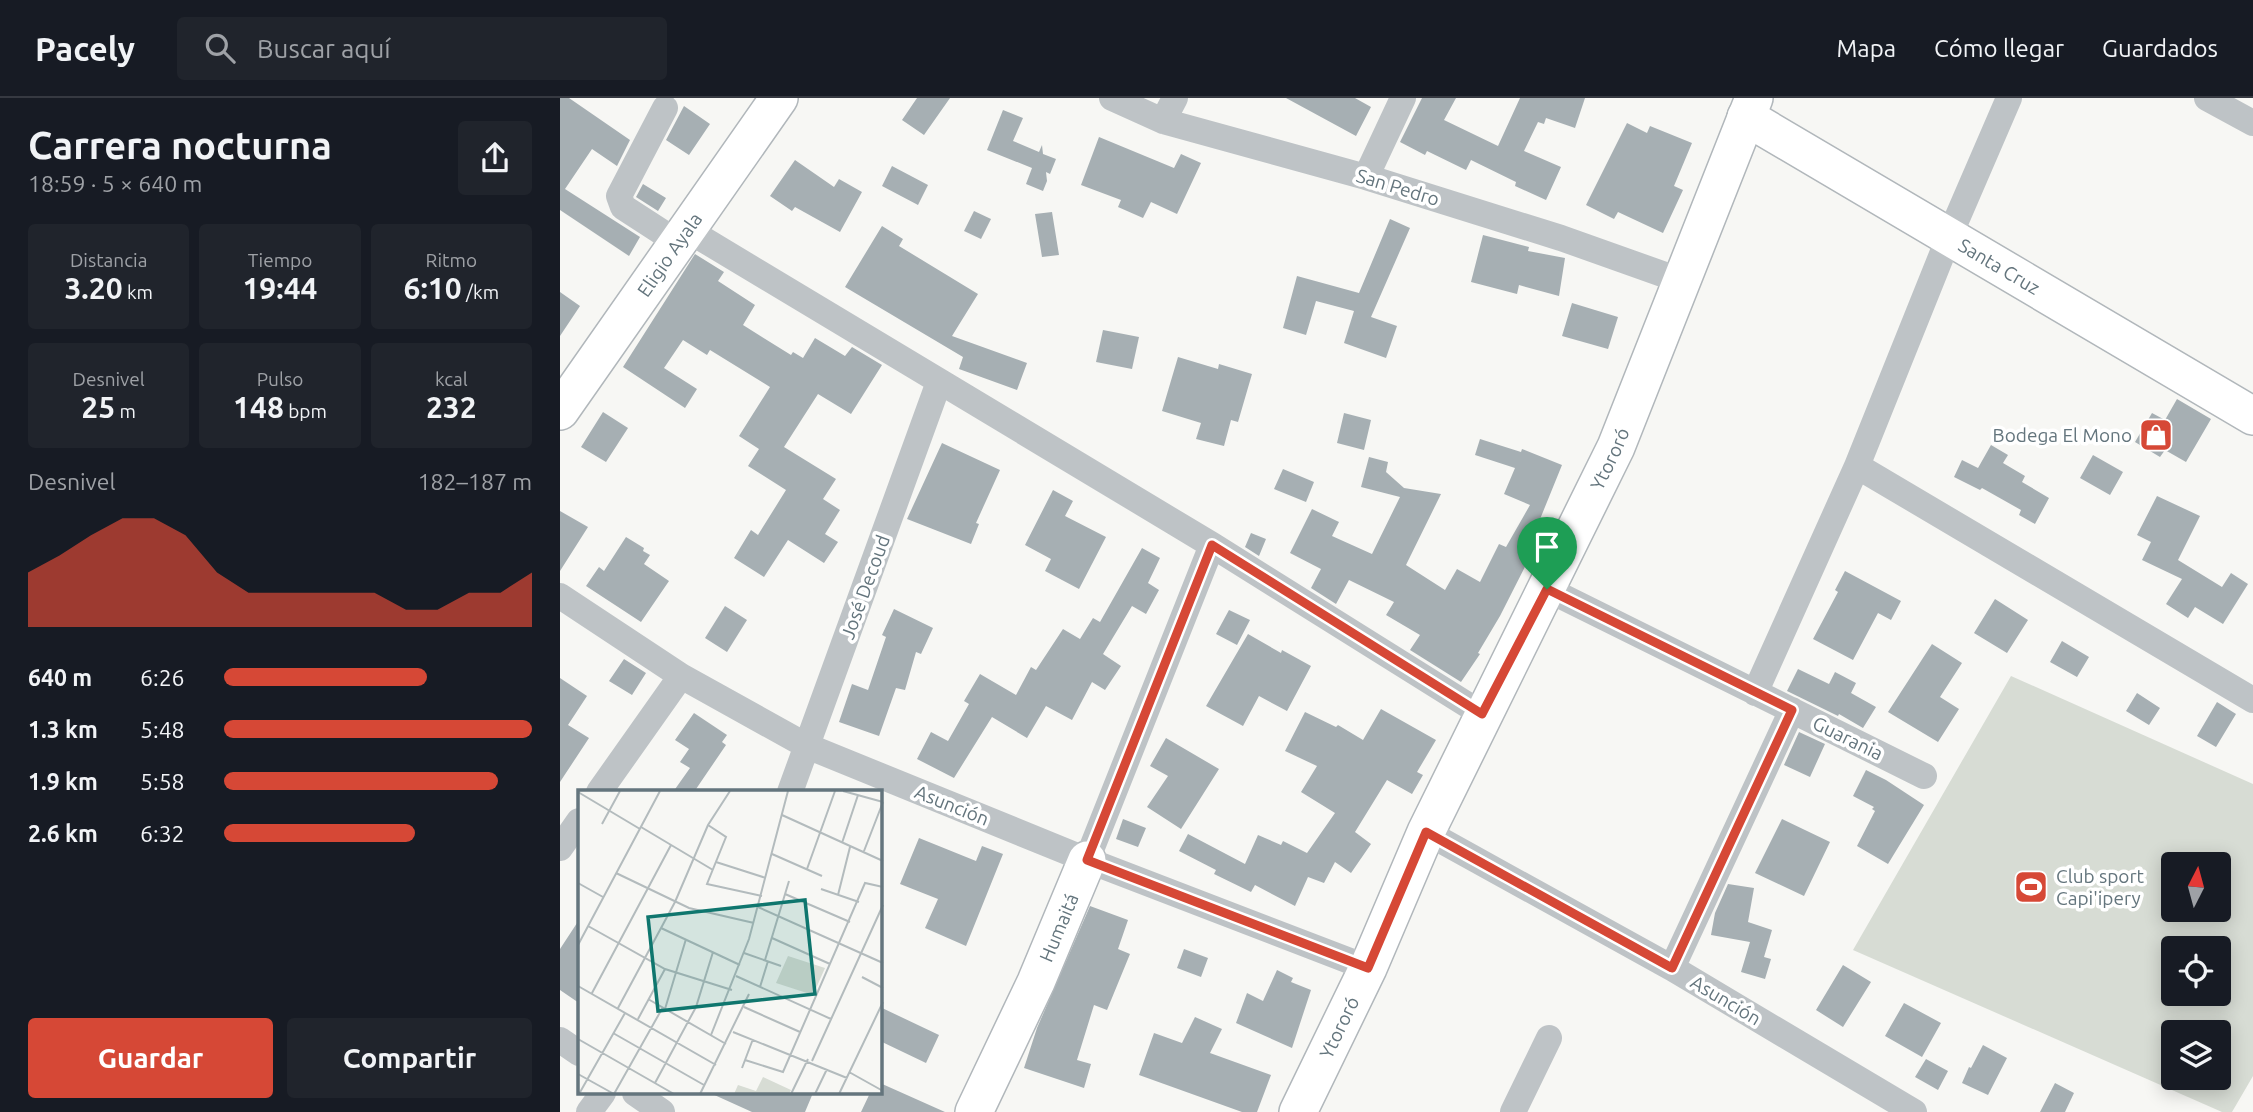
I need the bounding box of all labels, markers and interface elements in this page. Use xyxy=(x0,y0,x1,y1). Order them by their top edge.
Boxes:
search box xyxy=(177,17,667,80)
icon: search xyxy=(201,29,239,67)
text: Pacely xyxy=(35,30,135,67)
text: Buscar aquí xyxy=(257,34,391,63)
text: Mapa xyxy=(1836,35,1896,62)
text: Cómo llegar xyxy=(1934,35,2064,62)
text: Guardados xyxy=(2102,35,2218,62)
button: share xyxy=(458,121,532,195)
text: Carrera nocturna xyxy=(28,124,332,166)
street label: San Pedro xyxy=(1354,164,1442,210)
text: 18:59 · 5 × 640 m xyxy=(28,171,202,196)
street label: Eligio Ayala xyxy=(633,208,706,301)
street label: Santa Cruz xyxy=(1955,234,2044,299)
text: Distancia xyxy=(70,249,147,271)
text: Tiempo xyxy=(248,249,312,271)
text: Ritmo xyxy=(426,249,477,271)
text: 3.20 xyxy=(64,271,123,305)
text: 19:44 xyxy=(242,271,318,305)
text: 6:10 xyxy=(404,271,462,305)
text: km xyxy=(123,281,153,303)
text: /km xyxy=(462,281,499,303)
text: Desnivel xyxy=(73,368,145,390)
text: Pulso xyxy=(257,368,303,390)
text: kcal xyxy=(435,368,468,390)
text: 25 xyxy=(81,390,115,424)
text: 148 xyxy=(233,390,284,424)
text: 232 xyxy=(426,390,477,424)
text: m xyxy=(115,400,136,422)
text: bpm xyxy=(284,400,327,422)
shop icon: Bodega El Mono xyxy=(2137,416,2175,454)
place label: Bodega El Mono xyxy=(1993,424,2132,446)
street label: Ytororó xyxy=(1586,425,1634,493)
text: Desnivel xyxy=(28,469,116,494)
text: 182–187 m xyxy=(418,469,532,494)
pin xyxy=(1517,517,1577,589)
icon: arrive xyxy=(1528,528,1566,566)
street label: José Decoud xyxy=(836,532,894,642)
text: 640 m xyxy=(28,665,92,690)
text: 6:26 xyxy=(140,665,185,690)
street label: Guarania xyxy=(1809,712,1887,764)
text: 1.3 km xyxy=(28,717,98,742)
text: 5:48 xyxy=(140,717,185,742)
text: 1.9 km xyxy=(28,769,98,794)
text: 5:58 xyxy=(140,769,185,794)
street label: Asunción xyxy=(912,780,992,830)
inset map xyxy=(578,790,882,1094)
text: 2.6 km xyxy=(28,821,98,846)
text: 6:32 xyxy=(140,821,185,846)
north arrow xyxy=(2161,852,2231,922)
map controls xyxy=(2161,852,2231,1090)
place label: Club sport Capi'ipery xyxy=(2056,865,2145,909)
sports icon: Club sport Capi'ipery xyxy=(2012,868,2050,906)
street label: Humaitá xyxy=(1035,890,1083,965)
button: locate xyxy=(2161,936,2231,1006)
street label: Asunción xyxy=(1687,970,1765,1030)
street label: Ytororó xyxy=(1315,993,1363,1062)
button: Guardar xyxy=(28,1018,273,1098)
button: Compartir xyxy=(287,1018,532,1098)
button: layers xyxy=(2161,1020,2231,1090)

